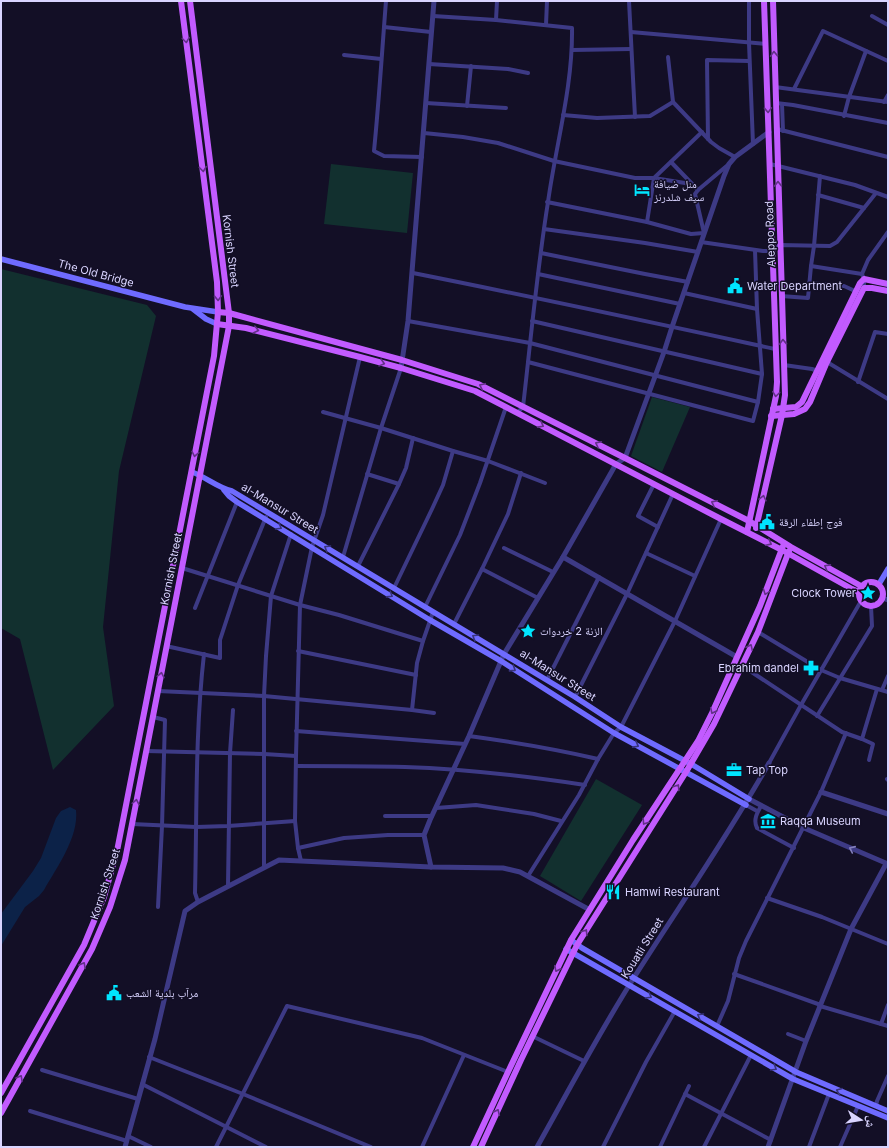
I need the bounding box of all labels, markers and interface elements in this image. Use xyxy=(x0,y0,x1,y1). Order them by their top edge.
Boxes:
one-way arrow xyxy=(181,37,190,43)
one-way arrow xyxy=(770,51,778,57)
one-way arrow xyxy=(764,107,772,113)
one-way arrow xyxy=(198,166,207,172)
place label: منل ضيافة سيف شلدرنز xyxy=(653,177,704,204)
hotel icon: منل ضيافة سيف شلدرنز xyxy=(633,181,651,199)
one-way arrow xyxy=(774,181,782,187)
street label: Aleppo Road xyxy=(762,201,778,267)
street label: Kornish Street xyxy=(220,214,242,289)
street label: The Old Bridge xyxy=(56,256,136,290)
public building icon: Water Department xyxy=(726,277,744,295)
place label: Water Department xyxy=(747,279,842,293)
one-way arrow xyxy=(214,295,222,301)
one-way arrow xyxy=(253,326,259,334)
one-way arrow xyxy=(779,339,787,345)
one-way arrow xyxy=(379,358,385,366)
one-way arrow xyxy=(478,383,485,391)
one-way arrow xyxy=(771,391,780,397)
one-way arrow xyxy=(537,420,544,428)
one-way arrow xyxy=(595,441,602,449)
one-way arrow xyxy=(192,450,200,457)
street label: al-Mansur Street xyxy=(239,480,321,537)
one-way arrow xyxy=(758,494,767,501)
one-way arrow xyxy=(711,500,718,508)
public building icon: فوج إطفاء الرقة xyxy=(758,513,776,531)
place label: فوج إطفاء الرقة xyxy=(779,515,843,530)
one-way arrow xyxy=(275,522,282,529)
street label: Kornish Street xyxy=(157,531,185,606)
one-way arrow xyxy=(764,538,772,546)
one-way arrow xyxy=(324,545,331,552)
one-way arrow xyxy=(824,565,831,572)
place icon: Clock Tower xyxy=(859,584,877,602)
place label: Clock Tower xyxy=(791,586,856,600)
one-way arrow xyxy=(762,589,770,596)
one-way arrow xyxy=(386,590,393,598)
place icon: الزنة 2 خردوات xyxy=(519,622,537,640)
place label: الزنة 2 خردوات xyxy=(540,624,603,638)
one-way arrow xyxy=(472,634,479,641)
one-way arrow xyxy=(745,644,753,651)
street label: al-Mansur Street xyxy=(517,646,599,704)
pharmacy icon: Ebrahim dandel xyxy=(802,659,820,677)
place label: Ebrahim dandel xyxy=(718,661,799,675)
one-way arrow xyxy=(509,664,516,671)
one-way arrow xyxy=(156,671,164,678)
one-way arrow xyxy=(710,707,718,714)
one-way arrow xyxy=(632,740,639,748)
office icon: Tap Top xyxy=(725,761,743,779)
place label: Tap Top xyxy=(746,763,788,777)
one-way arrow xyxy=(672,784,680,791)
one-way arrow xyxy=(131,799,140,805)
museum icon: Raqqa Museum xyxy=(759,812,777,830)
place label: Raqqa Museum xyxy=(780,814,861,828)
one-way arrow xyxy=(642,818,650,825)
one-way arrow xyxy=(849,846,857,854)
street label: Kornish Street xyxy=(87,847,123,921)
restaurant icon: Hamwi Restaurant xyxy=(604,883,622,901)
place label: Hamwi Restaurant xyxy=(625,885,720,899)
street label: Kouatli Street xyxy=(618,915,667,981)
one-way arrow xyxy=(581,929,588,936)
one-way arrow xyxy=(79,962,86,969)
one-way arrow xyxy=(554,965,562,972)
public building icon: مرآب بلدية الشعب xyxy=(105,984,123,1002)
place label: مرآب بلدية الشعب xyxy=(126,986,198,1000)
one-way arrow xyxy=(645,991,652,998)
one-way arrow xyxy=(697,1013,704,1020)
one-way arrow xyxy=(770,1064,777,1071)
one-way arrow xyxy=(15,1075,23,1083)
one-way arrow xyxy=(835,1087,842,1095)
north arrow xyxy=(841,1100,881,1140)
one-way arrow xyxy=(492,1108,500,1116)
text: ش xyxy=(862,1115,879,1130)

